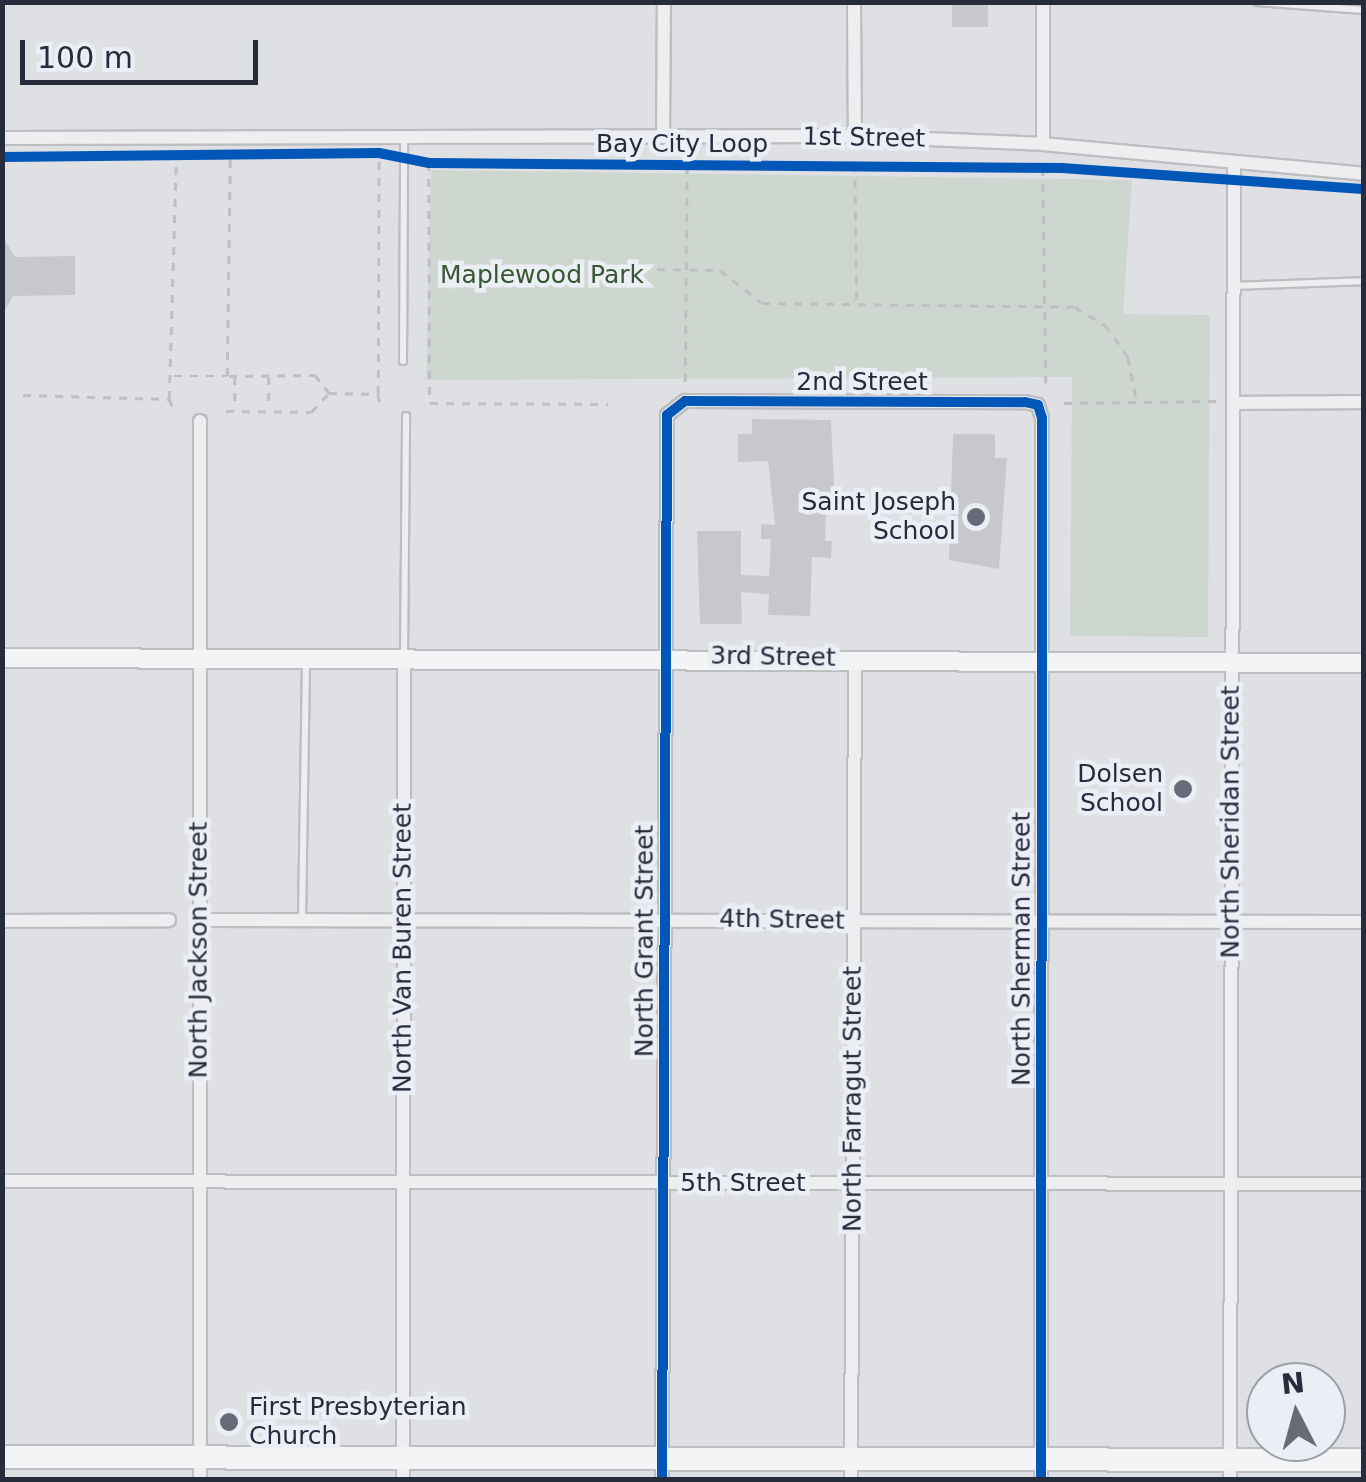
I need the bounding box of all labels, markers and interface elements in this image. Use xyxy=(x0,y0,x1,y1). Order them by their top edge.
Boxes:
scale bar xyxy=(25,20,262,82)
text: 100 m xyxy=(37,40,133,75)
street label: 1st Street xyxy=(802,122,926,154)
street label: Bay City Loop xyxy=(596,129,768,159)
park label: Maplewood Park xyxy=(440,260,644,290)
street label: 2nd Street xyxy=(796,367,928,397)
place label: Saint Joseph School xyxy=(801,488,956,547)
marker: Saint Joseph School xyxy=(965,506,987,528)
street label: 3rd Street xyxy=(710,641,836,673)
street label: North Sheridan Street xyxy=(1216,685,1246,959)
place label: Dolsen School xyxy=(1077,760,1163,819)
marker: Dolsen School xyxy=(1172,778,1194,800)
street label: North Van Buren Street xyxy=(388,803,418,1093)
street label: North Sherman Street xyxy=(1007,812,1037,1086)
street label: North Jackson Street xyxy=(184,822,214,1078)
street label: North Grant Street xyxy=(630,825,660,1057)
street label: 4th Street xyxy=(719,904,845,936)
street label: North Farragut Street xyxy=(838,966,868,1232)
street label: 5th Street xyxy=(680,1168,806,1198)
north arrow xyxy=(1246,1362,1346,1462)
text: N xyxy=(1280,1366,1306,1401)
place label: First Presbyterian Church xyxy=(249,1393,467,1452)
marker: First Presbyterian Church xyxy=(218,1411,240,1433)

